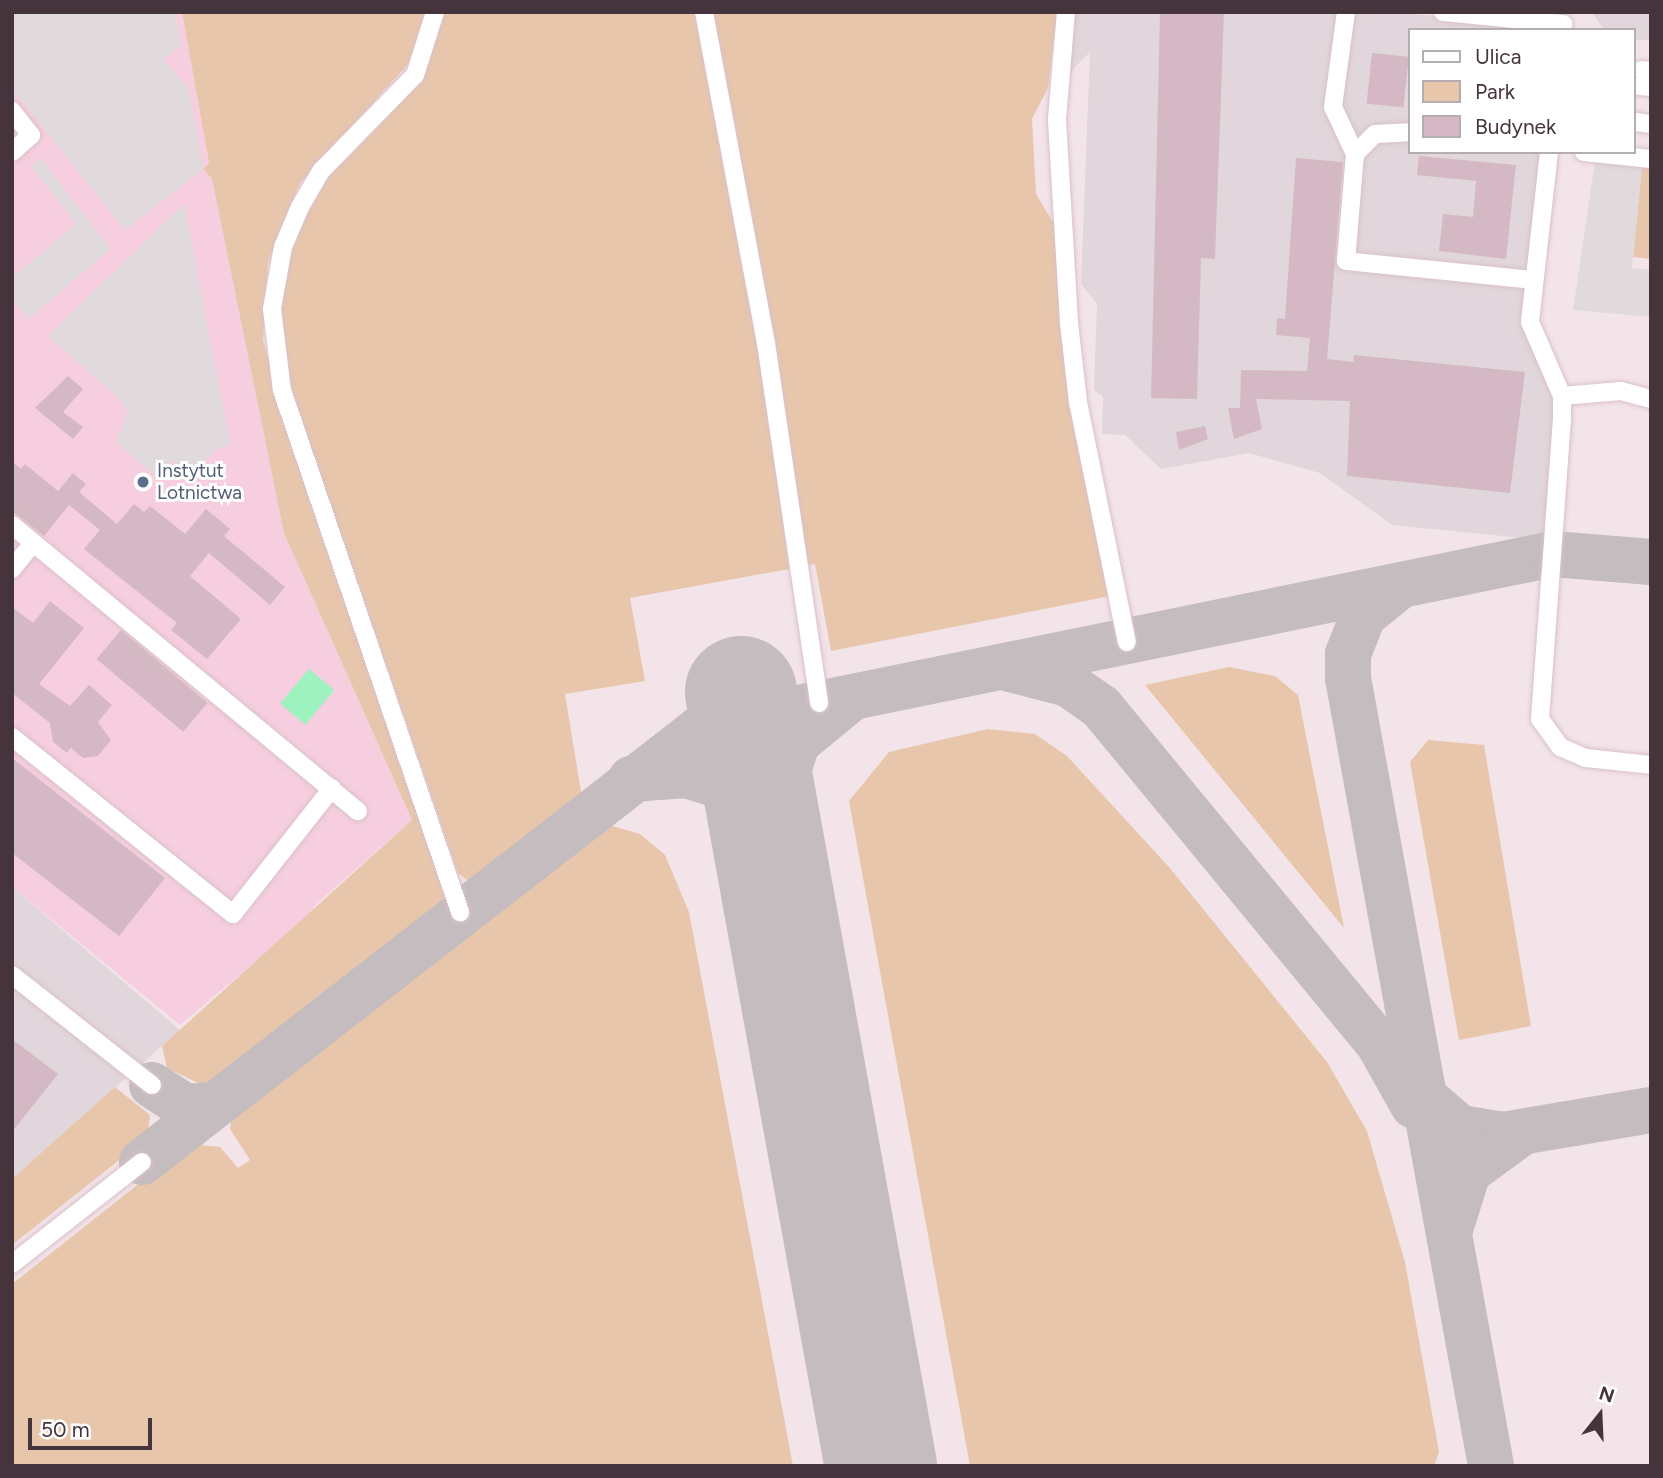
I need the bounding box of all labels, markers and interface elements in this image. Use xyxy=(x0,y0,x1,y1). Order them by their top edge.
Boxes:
legend xyxy=(1408,28,1635,154)
text: Ulica xyxy=(1475,44,1521,69)
text: Park xyxy=(1475,79,1515,104)
text: Budynek xyxy=(1475,114,1556,139)
place label: Instytut Lotnictwa xyxy=(157,460,242,504)
marker: Instytut Lotnictwa xyxy=(135,474,151,490)
north arrow xyxy=(1565,1380,1635,1450)
text: N xyxy=(1596,1381,1617,1408)
scale bar xyxy=(32,1404,156,1448)
text: 50 m xyxy=(41,1417,90,1442)

